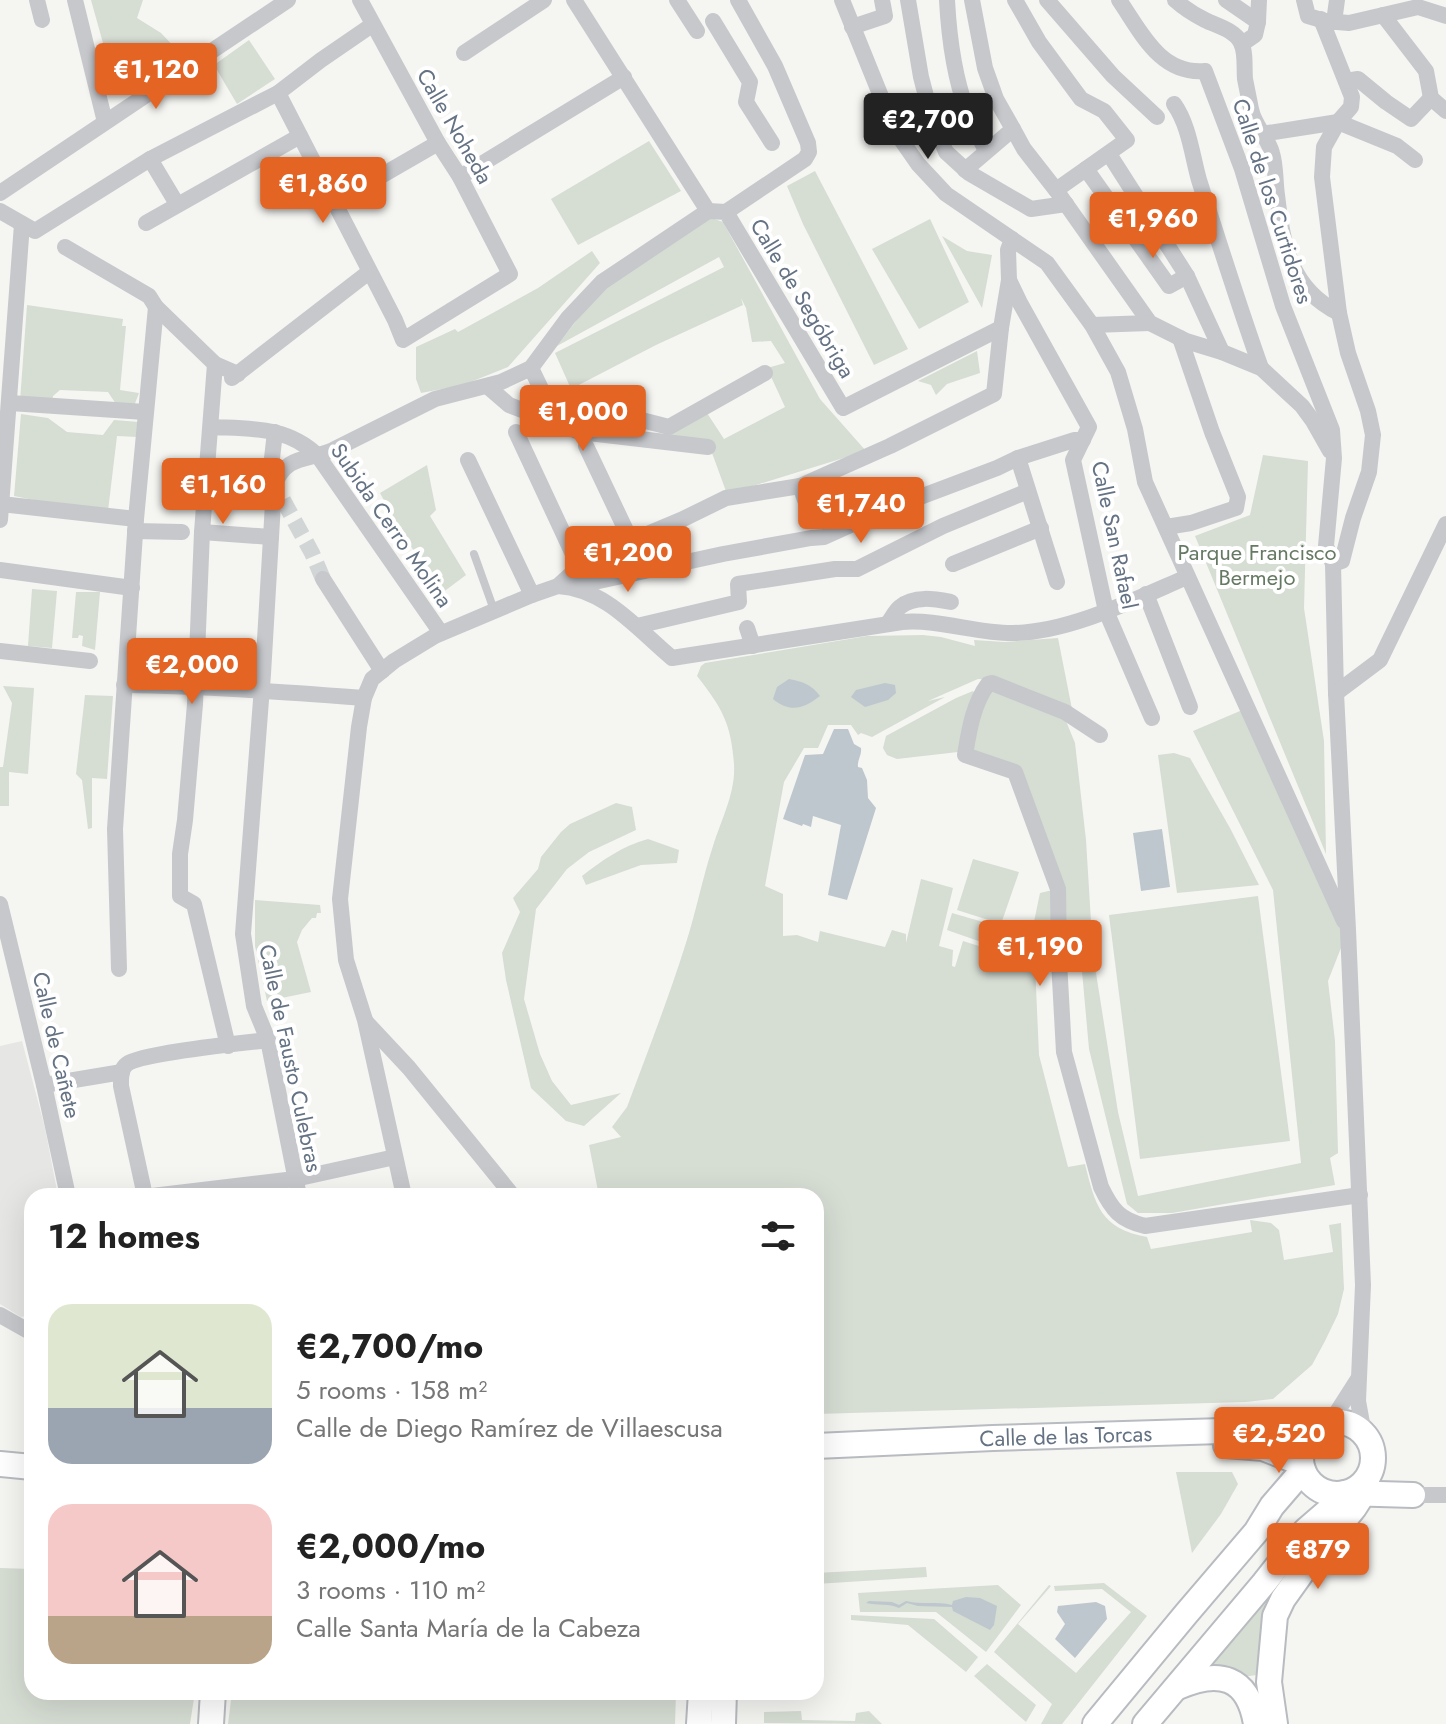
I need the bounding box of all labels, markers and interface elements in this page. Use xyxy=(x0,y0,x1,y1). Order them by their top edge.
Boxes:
pin: €1,120 xyxy=(91,43,221,111)
text: €1,120 xyxy=(113,50,199,88)
street label: Calle Noheda xyxy=(409,62,501,190)
pin: €2,700 xyxy=(863,93,993,161)
street label: Calle de los Curtidores xyxy=(1225,94,1321,308)
text: €2,700 xyxy=(882,100,974,138)
pin: €1,860 xyxy=(258,157,388,225)
text: €1,860 xyxy=(278,164,368,202)
pin: €1,960 xyxy=(1088,192,1218,260)
text: €1,960 xyxy=(1108,199,1198,237)
street label: Calle de Segóbriga xyxy=(743,212,863,384)
pin: €1,000 xyxy=(518,385,648,453)
text: €1,000 xyxy=(538,392,628,430)
street label: Subida Cerro Molina xyxy=(323,436,461,614)
pin: €1,160 xyxy=(158,458,288,526)
street label: Calle San Rafael xyxy=(1084,458,1146,612)
text: €1,160 xyxy=(180,465,266,503)
pin: €1,740 xyxy=(796,477,926,545)
text: €1,740 xyxy=(816,484,906,522)
pin: €1,200 xyxy=(563,526,693,594)
text: €1,200 xyxy=(583,533,673,571)
park label: Parque Francisco Bermejo xyxy=(1177,536,1337,593)
pin: €2,000 xyxy=(127,638,257,706)
text: €2,000 xyxy=(145,645,239,683)
pin: €1,190 xyxy=(975,920,1105,988)
text: €1,190 xyxy=(997,927,1083,965)
street label: Calle de Fausto Culebras xyxy=(251,941,331,1175)
street label: Calle de Cañete xyxy=(25,969,89,1121)
text: 12 homes xyxy=(48,1212,200,1261)
icon: filters xyxy=(756,1214,800,1258)
text: €2,700/mo xyxy=(296,1322,483,1371)
icon: home xyxy=(112,1336,208,1432)
text: 5 rooms · 158 m² xyxy=(296,1371,487,1409)
pin: €2,520 xyxy=(1214,1407,1344,1475)
text: Calle de Diego Ramírez de Villaescusa xyxy=(296,1409,723,1447)
text: €2,520 xyxy=(1232,1414,1326,1452)
street label: Calle de las Torcas xyxy=(979,1417,1153,1455)
text: €2,000/mo xyxy=(296,1522,485,1571)
pin: €879 xyxy=(1271,1523,1365,1591)
text: €879 xyxy=(1285,1530,1351,1568)
icon: home xyxy=(112,1536,208,1632)
text: 3 rooms · 110 m² xyxy=(296,1571,485,1609)
text: Calle Santa María de la Cabeza xyxy=(296,1609,641,1647)

